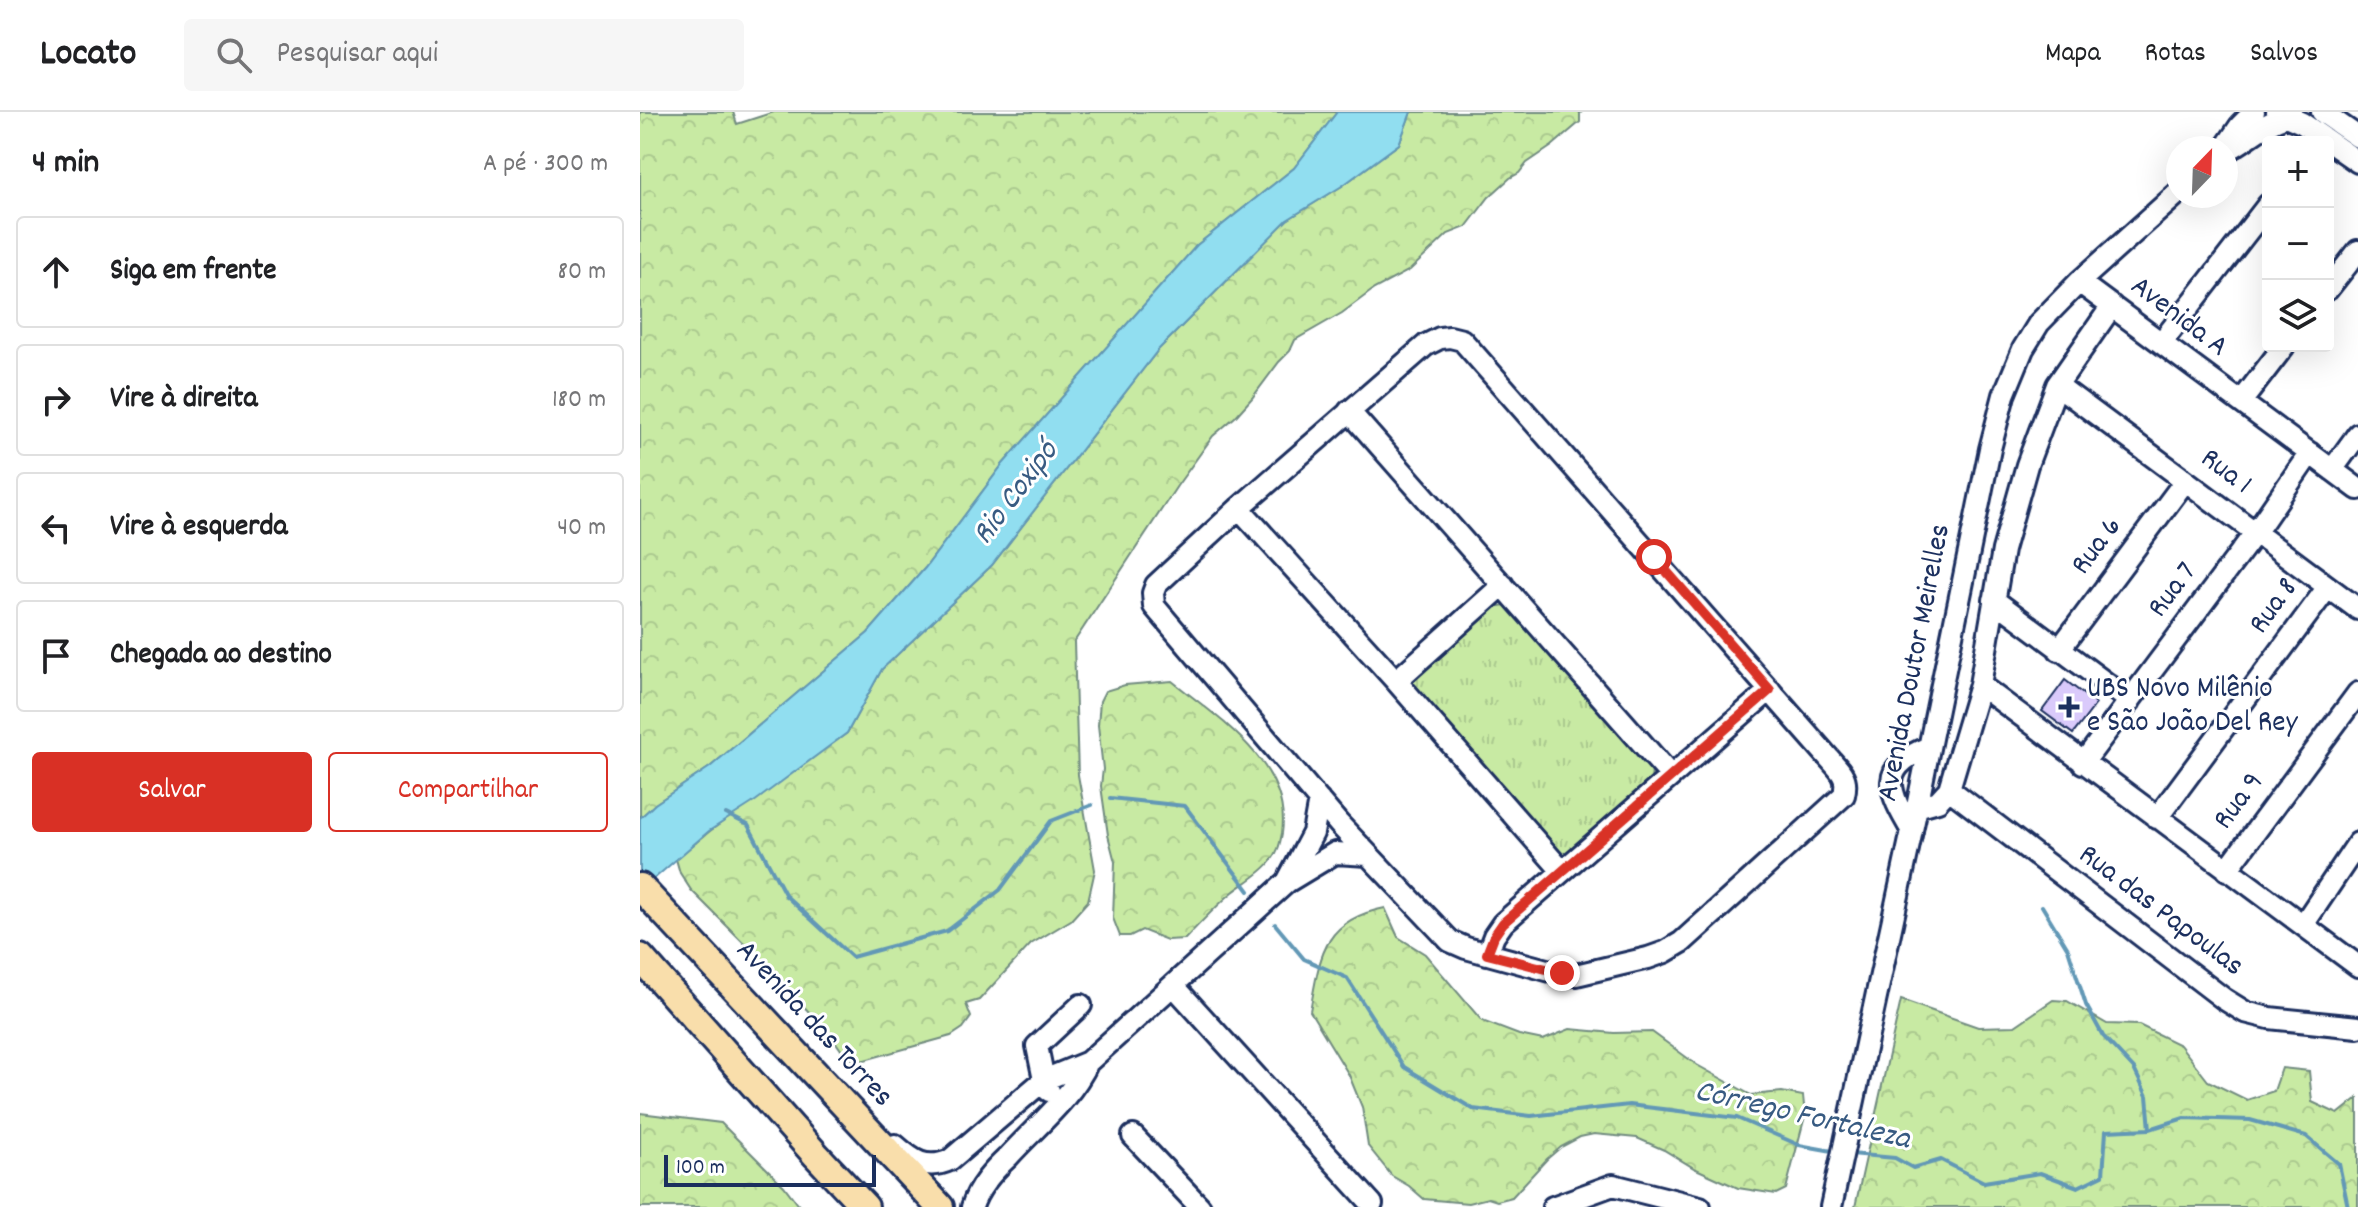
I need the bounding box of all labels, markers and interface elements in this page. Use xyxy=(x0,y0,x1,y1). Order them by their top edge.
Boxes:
search box xyxy=(184,19,744,91)
text: Locato xyxy=(40,28,136,83)
icon: search xyxy=(212,33,256,77)
text: Pesquisar aqui xyxy=(276,34,438,77)
text: Mapa xyxy=(2045,35,2101,75)
text: Rotas xyxy=(2145,35,2206,75)
text: Salvos xyxy=(2250,35,2318,75)
north arrow xyxy=(2166,136,2238,208)
map controls xyxy=(2262,136,2334,352)
button: + xyxy=(2262,136,2334,208)
text: 4 min xyxy=(32,140,99,189)
text: A pé · 300 m xyxy=(483,146,608,183)
button: − xyxy=(2262,208,2334,280)
icon: ahead xyxy=(34,250,78,294)
text: Siga em frente xyxy=(110,251,277,294)
text: 80 m xyxy=(558,254,606,291)
street label: Avenida A xyxy=(2120,267,2236,369)
button: layers xyxy=(2262,280,2334,352)
icon: right xyxy=(34,378,78,422)
text: Vire à direita xyxy=(110,379,257,422)
text: 180 m xyxy=(552,382,606,419)
water label: Rio Coxipó xyxy=(963,429,1074,556)
street label: Rua 1 xyxy=(2190,439,2260,507)
icon: left xyxy=(34,506,78,550)
text: Vire à esquerda xyxy=(110,507,288,550)
street label: Rua 6 xyxy=(2062,509,2134,585)
text: 40 m xyxy=(557,510,606,547)
street label: Avenida Doutor Meirelles xyxy=(1868,521,1964,805)
route start xyxy=(1636,539,1672,575)
street label: Rua 7 xyxy=(2139,554,2209,628)
street label: Rua 8 xyxy=(2240,570,2310,644)
icon: arrive xyxy=(34,634,78,678)
text: Chegada ao destino xyxy=(110,635,332,678)
place label: UBS Novo Milênio e São João Del Rey xyxy=(2087,669,2298,746)
marker: UBS Novo Milênio e São João Del Rey xyxy=(2058,696,2080,718)
button: Salvar xyxy=(32,752,312,832)
button: Compartilhar xyxy=(328,752,608,832)
street label: Rua 9 xyxy=(2204,764,2276,840)
street label: Rua das Papoulas xyxy=(2068,835,2252,989)
street label: Avenida das Torres xyxy=(724,932,902,1118)
route end xyxy=(1544,955,1580,991)
water label: Córrego Fortaleza xyxy=(1690,1070,1916,1165)
scale bar xyxy=(664,1151,876,1187)
text: 100 m xyxy=(676,1153,725,1184)

